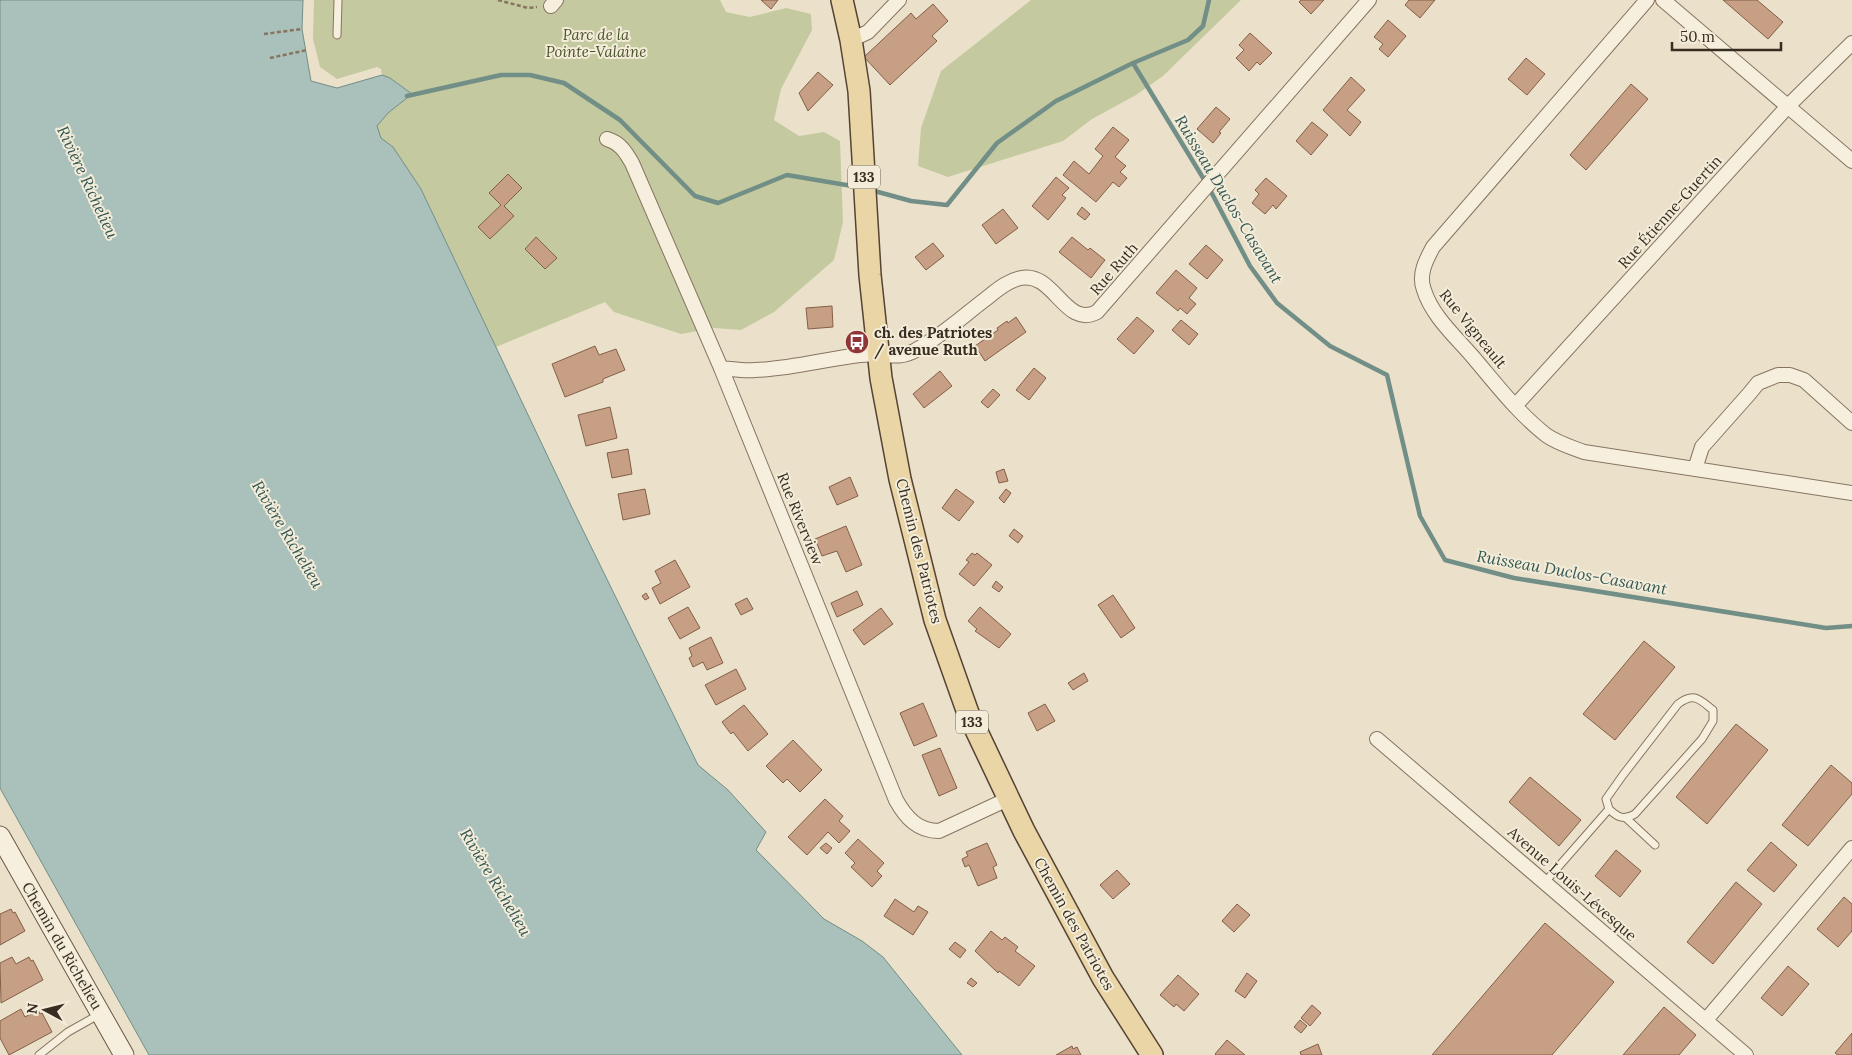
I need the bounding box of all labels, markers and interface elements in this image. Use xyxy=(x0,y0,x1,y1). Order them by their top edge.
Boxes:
scale bar xyxy=(1672,20,1781,52)
park label: Parc de la Pointe-Valaine xyxy=(546,25,646,61)
text: 50 m xyxy=(1680,27,1715,46)
water label: Ruisseau Duclos-Casavant xyxy=(1171,111,1287,287)
water label: Rivière Richelieu xyxy=(53,123,123,242)
street label: Rue Étienne-Guertin xyxy=(1614,151,1725,272)
road number: 133 xyxy=(848,166,880,188)
street label: Rue Ruth xyxy=(1086,238,1142,299)
street label: Rue Vigneault xyxy=(1436,285,1511,372)
place label: ch. des Patriotes / avenue Ruth xyxy=(874,323,992,360)
bus stop icon: ch. des Patriotes / avenue Ruth xyxy=(844,329,870,355)
street label: Rue Riverview xyxy=(773,470,828,568)
street label: Chemin des Patriotes xyxy=(892,476,947,626)
water label: Rivière Richelieu xyxy=(248,477,328,592)
water label: Ruisseau Duclos-Casavant xyxy=(1475,545,1669,599)
road number: 133 xyxy=(956,710,988,734)
street label: Avenue Louis-Lévesque xyxy=(1503,822,1641,945)
water label: Rivière Richelieu xyxy=(456,825,536,940)
street label: Chemin des Patriotes xyxy=(1030,854,1119,994)
street label: Chemin du Richelieu xyxy=(18,879,107,1013)
north arrow xyxy=(20,985,70,1035)
text: N xyxy=(23,1002,42,1015)

